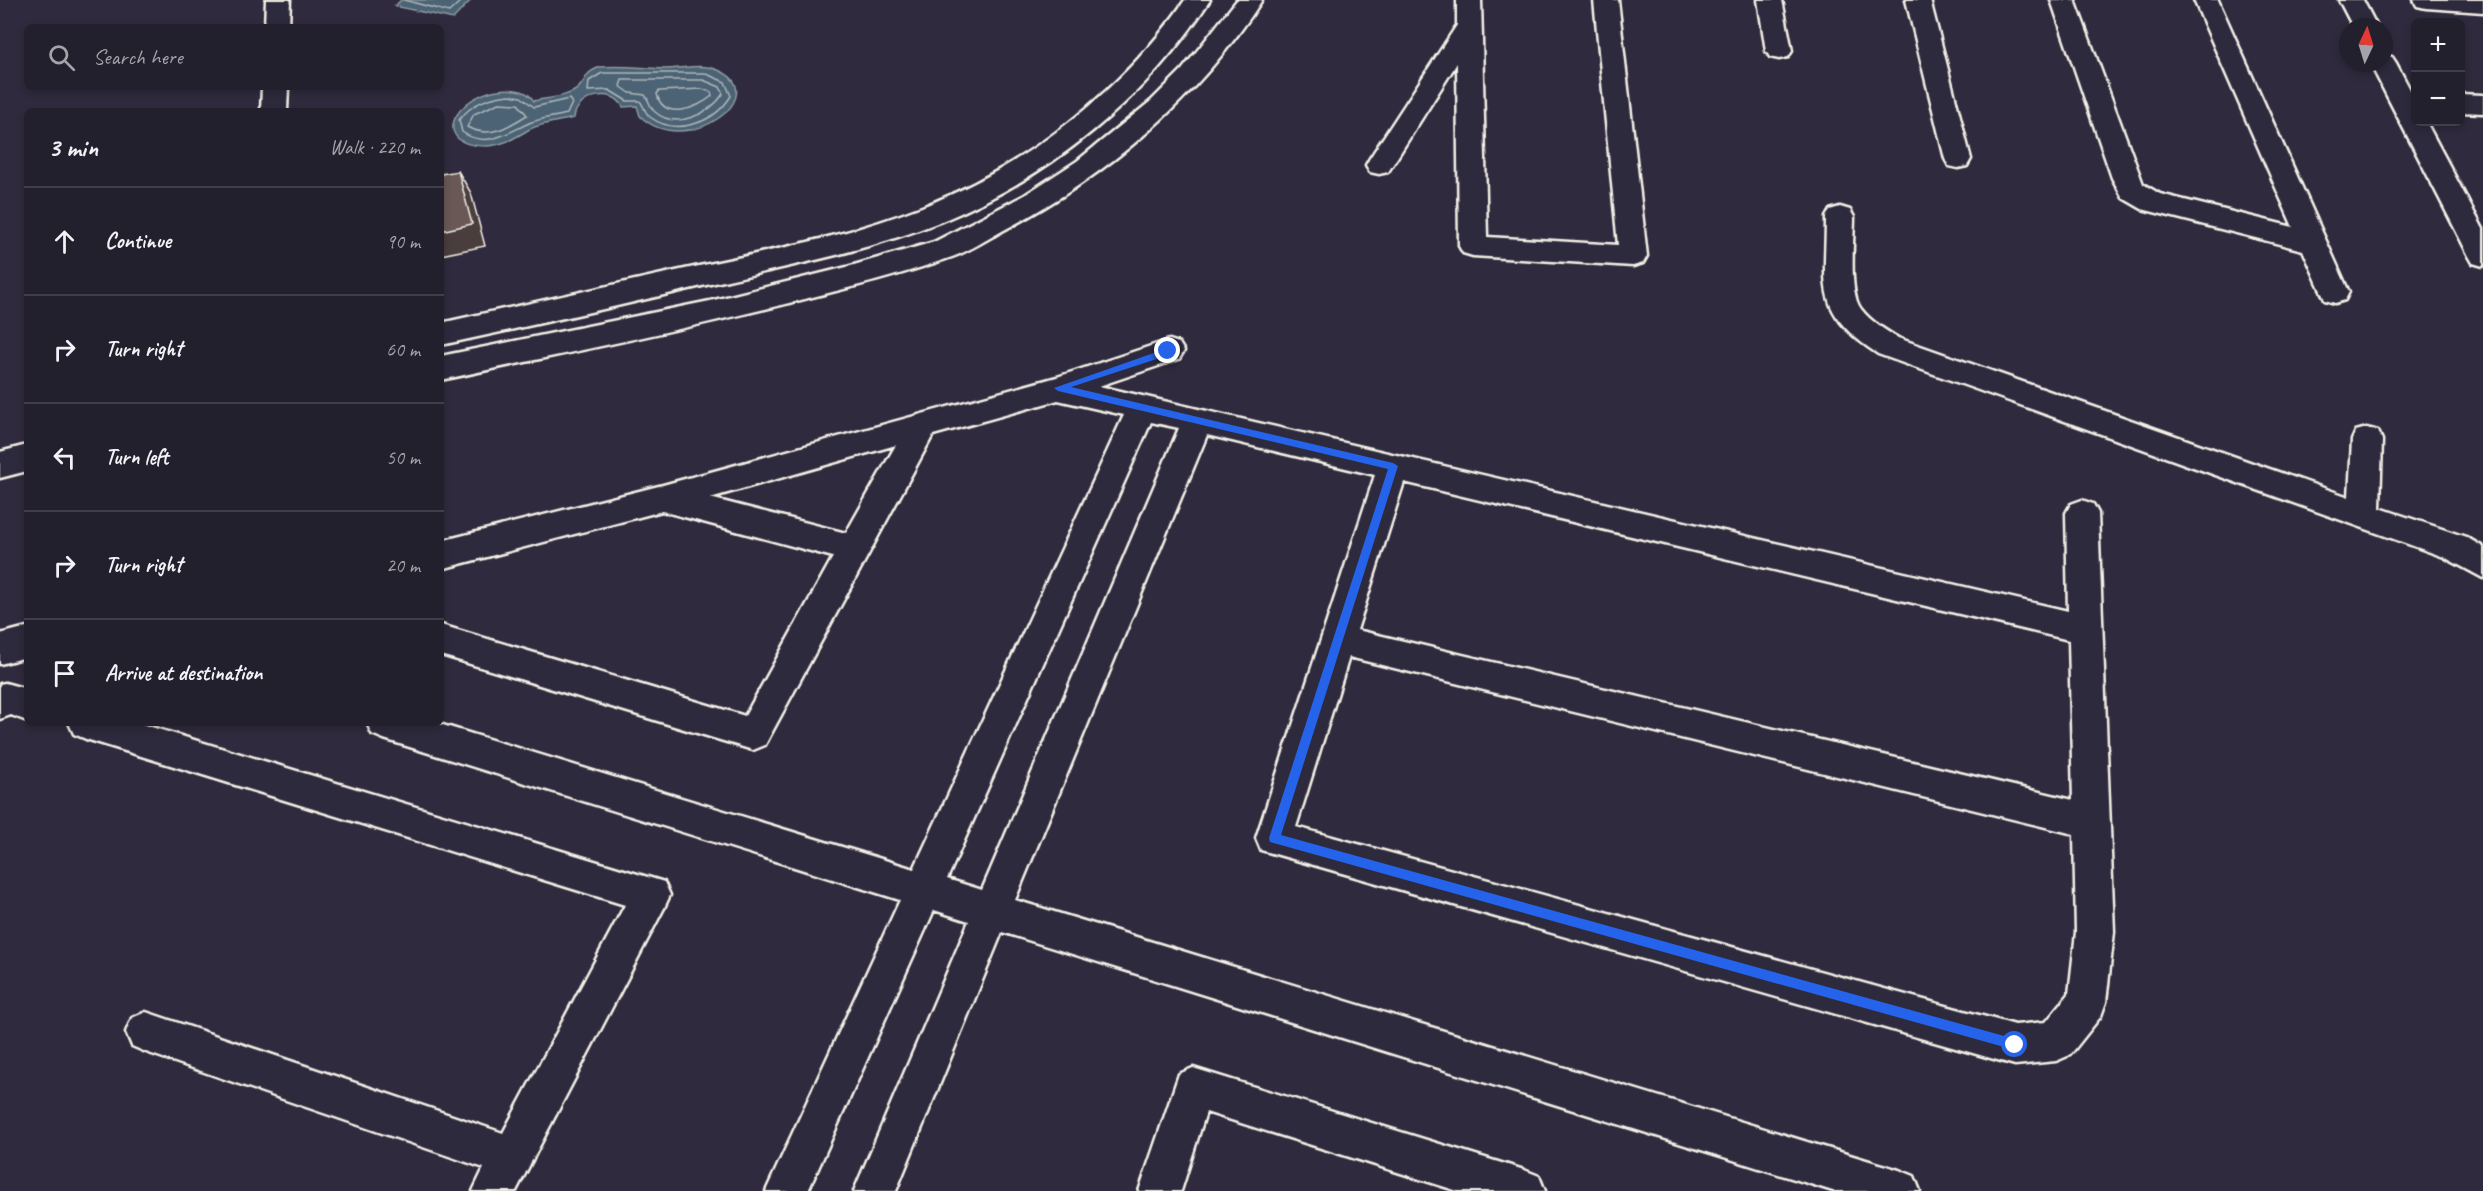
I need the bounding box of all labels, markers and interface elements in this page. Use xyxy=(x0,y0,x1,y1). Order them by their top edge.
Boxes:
north arrow xyxy=(2339,18,2393,72)
map controls xyxy=(2411,18,2465,126)
button: + xyxy=(2411,18,2465,72)
search box xyxy=(24,24,444,90)
icon: search xyxy=(45,41,78,74)
text: Search here xyxy=(93,43,183,71)
button: − xyxy=(2411,72,2465,126)
text: 3 min xyxy=(48,131,98,164)
text: Walk · 220 m xyxy=(330,135,420,160)
icon: ahead xyxy=(48,225,81,258)
text: Continue xyxy=(105,227,171,255)
text: 90 m xyxy=(386,229,420,254)
icon: right xyxy=(48,333,81,366)
text: Turn right xyxy=(105,335,182,363)
text: 60 m xyxy=(386,337,420,362)
route end xyxy=(1154,337,1180,363)
icon: left xyxy=(48,441,81,474)
text: Turn left xyxy=(105,443,169,471)
text: 50 m xyxy=(386,445,420,470)
icon: right xyxy=(48,549,81,582)
text: Turn right xyxy=(105,551,182,579)
text: 20 m xyxy=(386,553,420,578)
icon: arrive xyxy=(48,657,81,690)
text: Arrive at destination xyxy=(105,659,262,687)
route start xyxy=(2001,1031,2027,1057)

